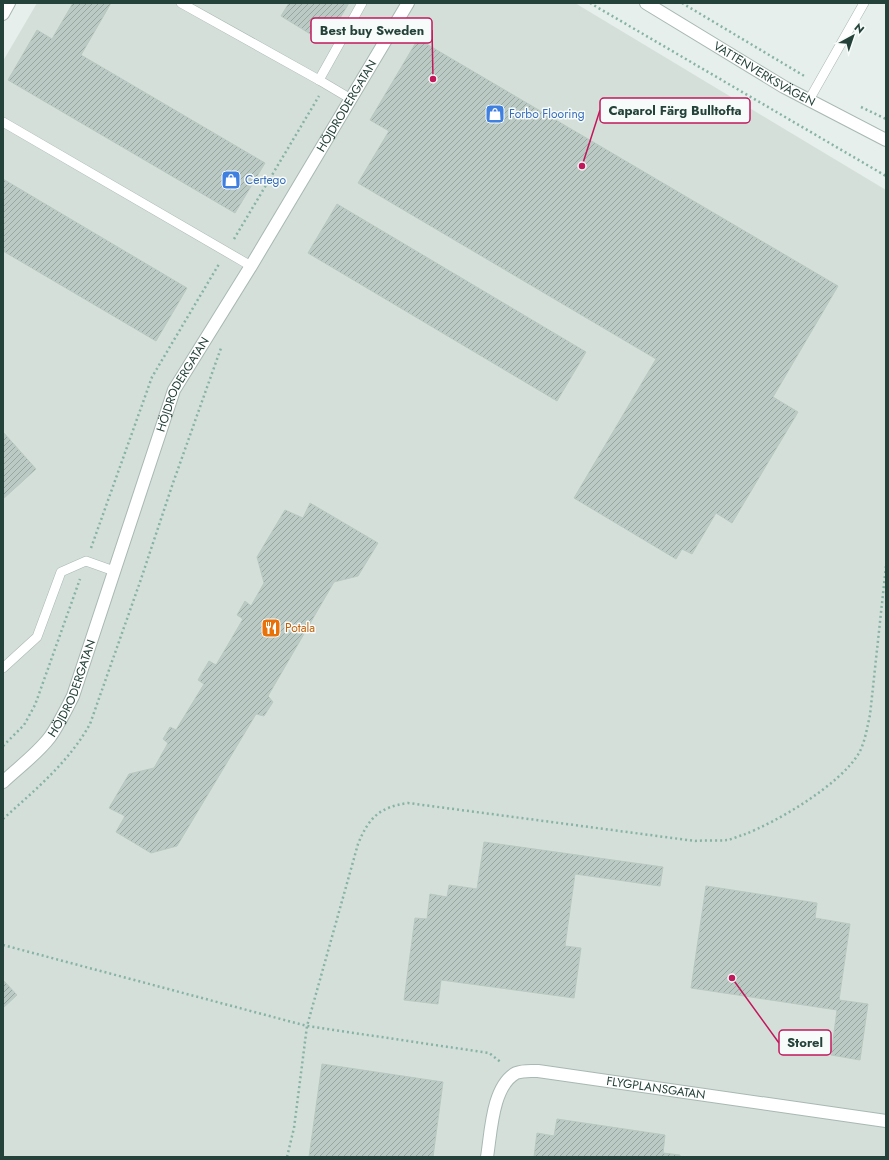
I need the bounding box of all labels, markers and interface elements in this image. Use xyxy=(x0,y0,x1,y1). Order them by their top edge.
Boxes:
north arrow xyxy=(833,16,873,56)
callout: Best buy Sweden xyxy=(311,18,432,43)
text: N xyxy=(851,19,868,37)
text: Best buy Sweden xyxy=(320,21,424,40)
street label: VATTENVERKSVÄGEN xyxy=(710,37,818,111)
street label: HÖJDRODERGATAN xyxy=(312,56,381,155)
callout: Caparol Färg Bulltofta xyxy=(600,98,750,123)
text: Caparol Färg Bulltofta xyxy=(608,101,742,120)
shop icon: Forbo Flooring xyxy=(484,103,506,125)
place label: Forbo Flooring xyxy=(509,105,585,123)
shop icon: Certego xyxy=(220,169,242,191)
place label: Certego xyxy=(245,171,286,189)
street label: HÖJDRODERGATAN xyxy=(152,334,214,434)
restaurant icon: Potala xyxy=(260,617,282,639)
place label: Potala xyxy=(285,619,315,637)
street label: HÖJDRODERGATAN xyxy=(43,637,100,741)
callout: Storel xyxy=(779,1030,831,1055)
text: Storel xyxy=(787,1033,823,1052)
street label: FLYGPLANSGATAN xyxy=(605,1072,707,1104)

